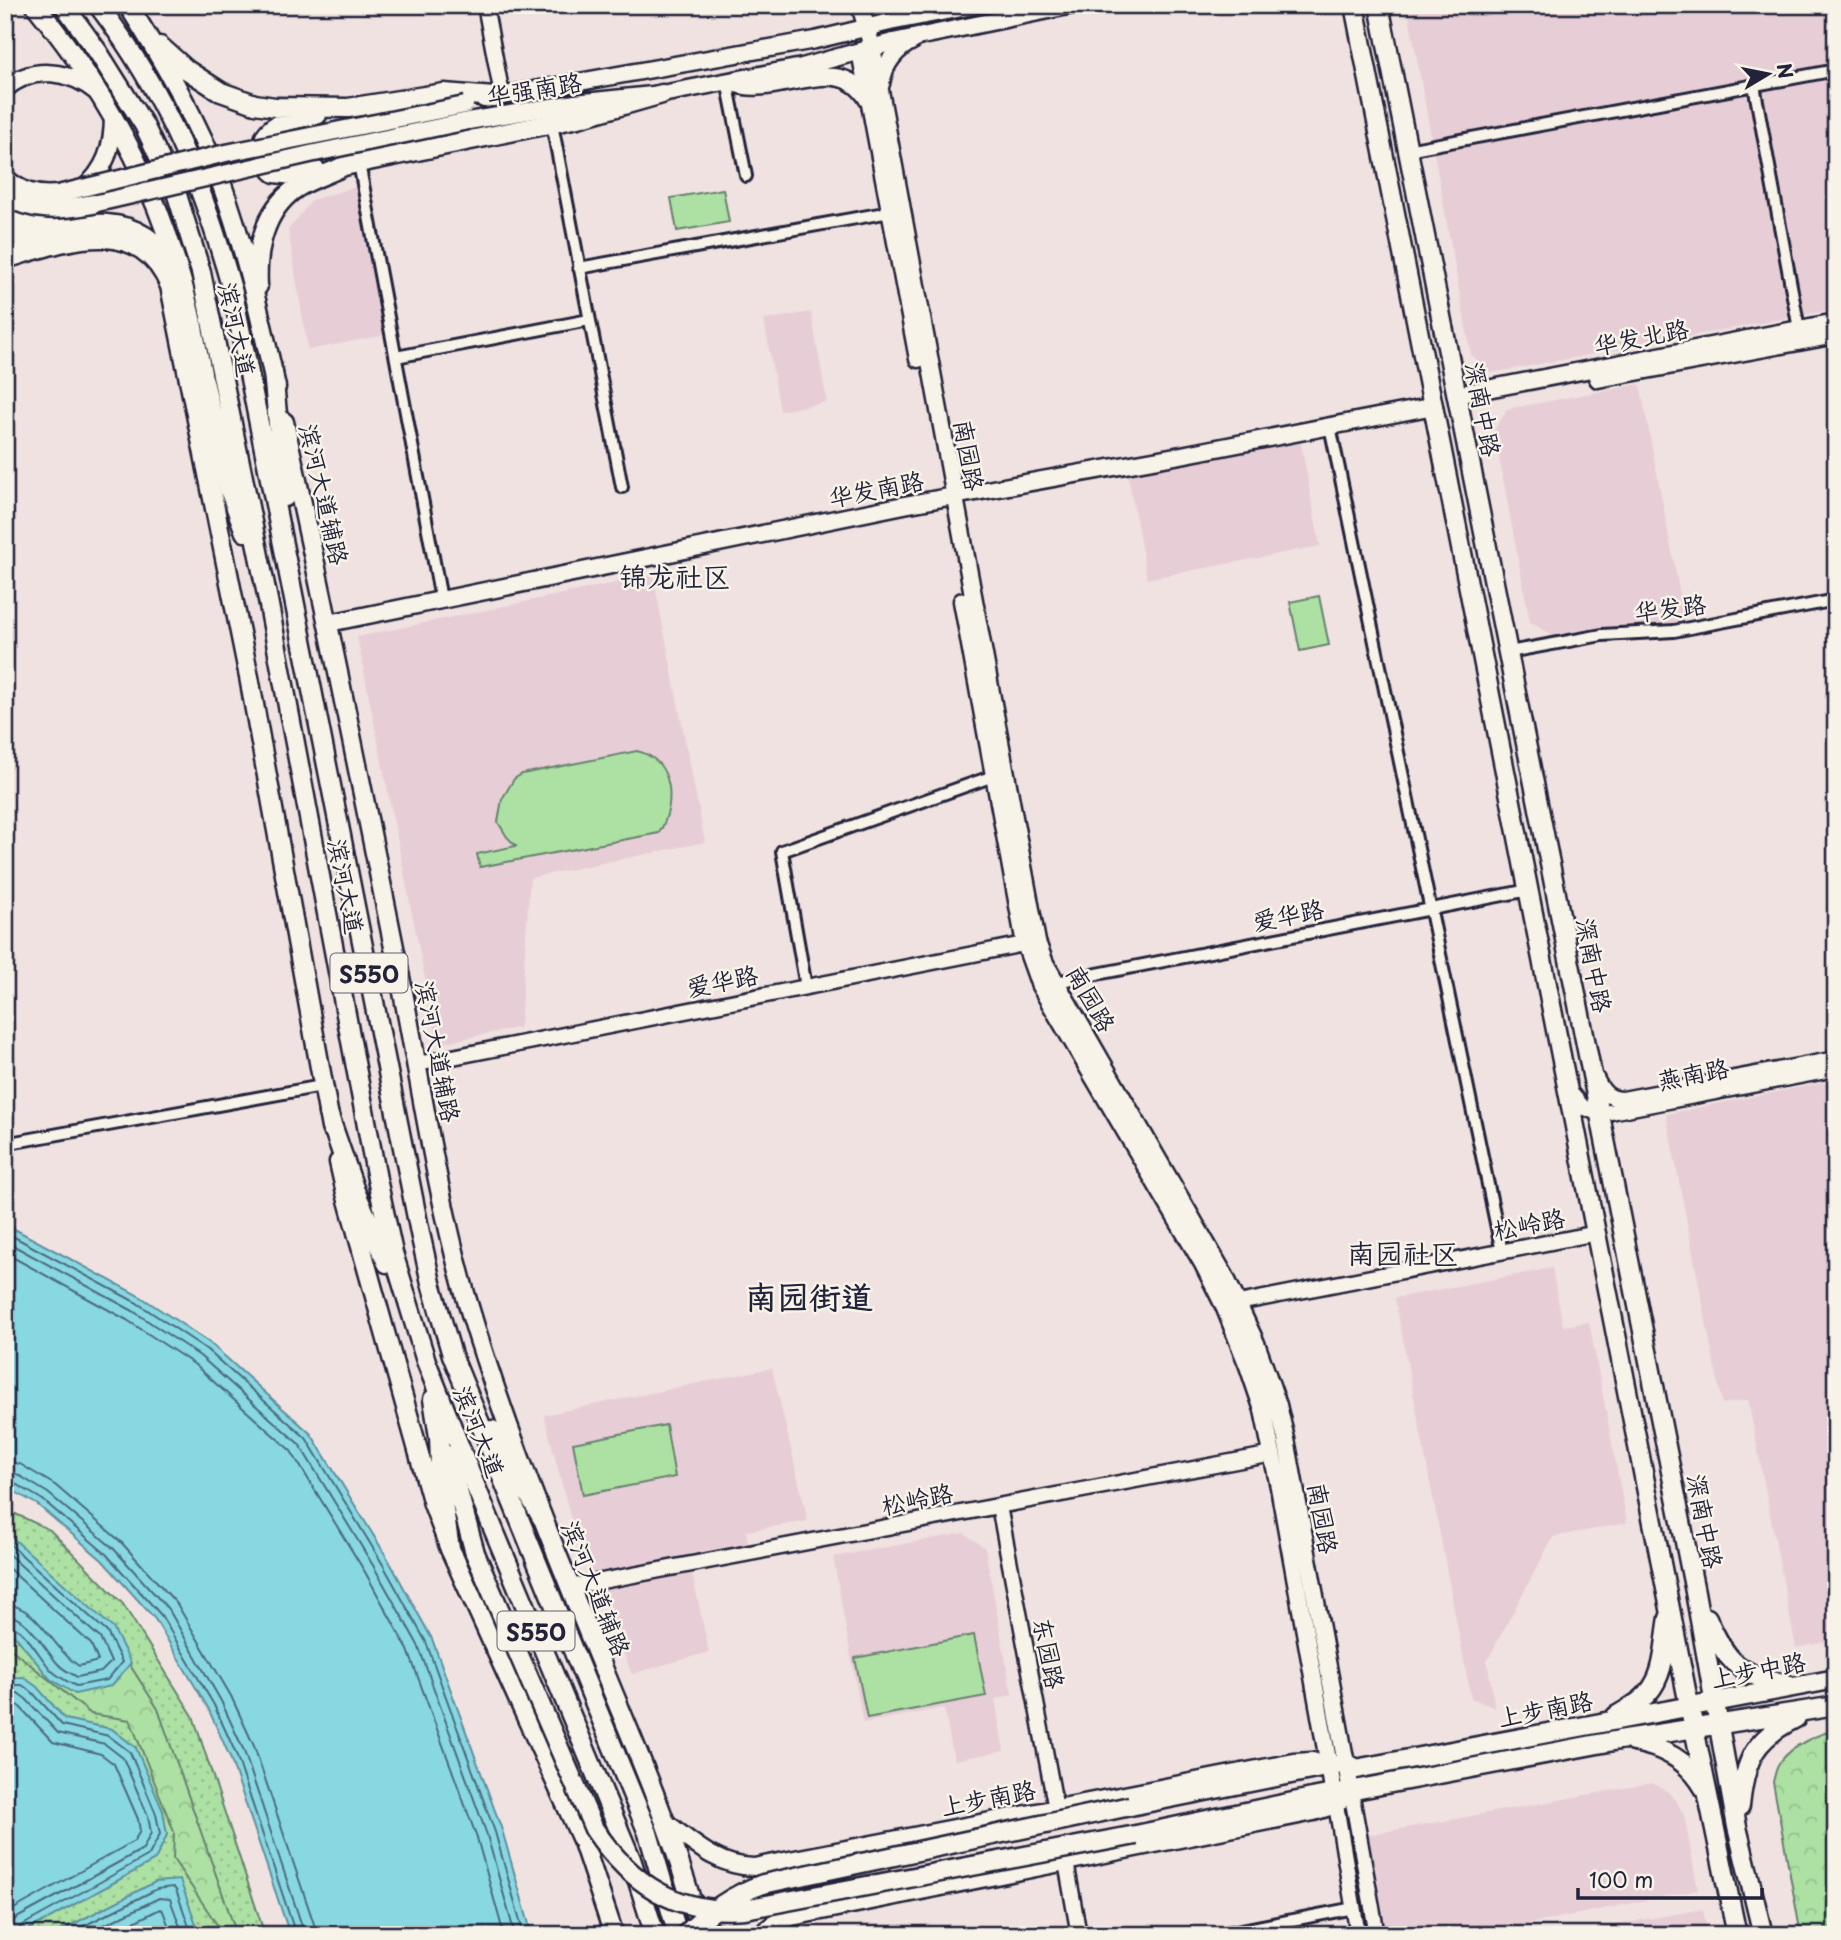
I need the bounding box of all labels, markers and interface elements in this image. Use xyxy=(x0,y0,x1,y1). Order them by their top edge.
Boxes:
north arrow xyxy=(1732,38,1802,108)
text: N xyxy=(1771,61,1801,81)
street label: 华强南路 xyxy=(484,63,584,113)
street label: 滨河大道 xyxy=(210,278,266,380)
street label: 华发北路 xyxy=(1590,309,1692,363)
street label: 深南中路 xyxy=(1457,358,1511,460)
street label: 南园路 xyxy=(946,416,994,494)
street label: 滨河大道辅路 xyxy=(291,420,359,568)
street label: 华发南路 xyxy=(825,461,927,515)
district label: 锦龙社区 xyxy=(619,554,731,597)
street label: 华发路 xyxy=(1632,585,1708,629)
street label: 滨河大道 xyxy=(320,835,374,937)
street label: 爱华路 xyxy=(1249,889,1327,939)
street label: 深南中路 xyxy=(1568,914,1622,1016)
road number: S550 xyxy=(330,954,408,992)
street label: 爱华路 xyxy=(683,955,761,1005)
street label: 南园路 xyxy=(1058,958,1126,1038)
street label: 滨河大道辅路 xyxy=(408,977,470,1125)
street label: 燕南路 xyxy=(1654,1048,1732,1098)
street label: 松岭路 xyxy=(1490,1198,1568,1248)
district label: 南园社区 xyxy=(1347,1231,1459,1274)
district label: 南园街道 xyxy=(745,1272,873,1320)
street label: 滨河大道 xyxy=(445,1380,515,1482)
street label: 深南中路 xyxy=(1679,1470,1733,1572)
street label: 松岭路 xyxy=(878,1473,956,1523)
street label: 南园路 xyxy=(1300,1479,1348,1557)
street label: 滨河大道辅路 xyxy=(553,1514,641,1662)
road number: S550 xyxy=(498,1612,574,1650)
street label: 东园路 xyxy=(1025,1614,1075,1692)
street label: 上步中路 xyxy=(1707,1642,1809,1696)
street label: 上步南路 xyxy=(1494,1681,1596,1735)
street label: 上步南路 xyxy=(937,1770,1039,1824)
scale bar xyxy=(1578,1856,1762,1900)
text: 100 m xyxy=(1589,1863,1653,1895)

